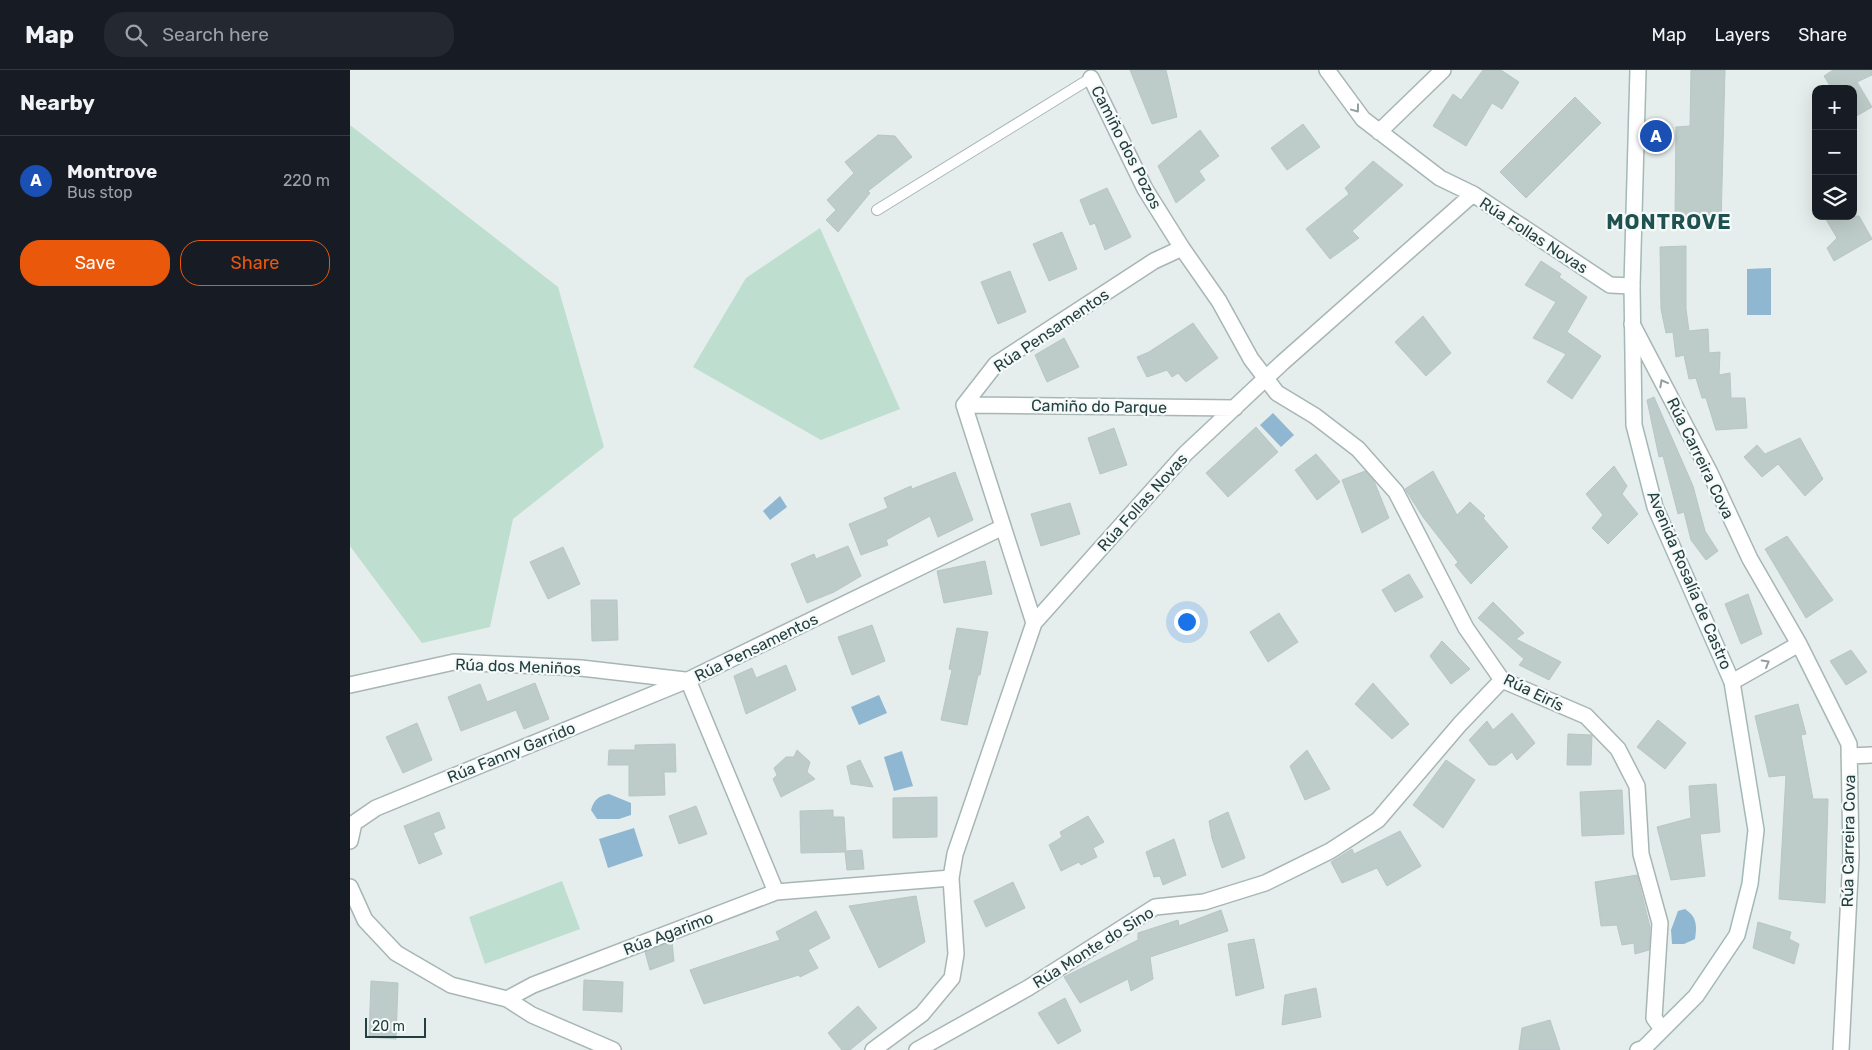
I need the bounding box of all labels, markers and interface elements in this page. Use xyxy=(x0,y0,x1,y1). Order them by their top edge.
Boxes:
search box xyxy=(104,12,454,57)
text: Map xyxy=(25,21,74,49)
icon: search xyxy=(122,21,150,49)
text: Search here xyxy=(162,23,269,46)
text: Map xyxy=(1652,24,1687,46)
text: Layers xyxy=(1715,24,1770,46)
text: Share xyxy=(1798,24,1847,46)
street label: Camiño dos Pozos xyxy=(1087,82,1166,212)
map controls xyxy=(1812,85,1857,220)
button: + xyxy=(1812,85,1857,130)
text: Nearby xyxy=(20,90,95,115)
one-way arrow xyxy=(1350,103,1359,113)
pin: A xyxy=(1640,117,1672,155)
button: − xyxy=(1812,130,1857,175)
text: Montrove xyxy=(67,160,157,183)
text: A xyxy=(30,171,42,190)
text: 220 m xyxy=(283,171,330,190)
button: layers xyxy=(1812,175,1857,220)
text: Bus stop xyxy=(67,183,133,202)
street label: Rúa Follas Novas xyxy=(1476,193,1592,278)
district label: MONTROVE xyxy=(1606,209,1732,234)
button: Save xyxy=(20,240,170,286)
button: Share xyxy=(180,240,330,286)
street label: Rúa Pensamentos xyxy=(990,285,1113,376)
one-way arrow xyxy=(1660,379,1670,388)
street label: Rúa Carreira Cova xyxy=(1663,394,1738,522)
street label: Camiño do Parque xyxy=(1031,396,1167,417)
street label: Rúa Follas Novas xyxy=(1093,449,1191,555)
street label: Avenida Rosalía de Castro xyxy=(1643,488,1736,672)
street label: Rúa Pensamentos xyxy=(691,609,821,686)
your location xyxy=(1174,609,1200,635)
street label: Rúa dos Meniños xyxy=(455,655,581,678)
one-way arrow xyxy=(1760,659,1769,669)
street label: Rúa Eirís xyxy=(1501,670,1567,715)
street label: Rúa Fanny Garrido xyxy=(444,718,578,787)
street label: Rúa Carreira Cova xyxy=(1838,774,1859,908)
street label: Rúa Monte do Sino xyxy=(1029,903,1157,992)
street label: Rúa Agarimo xyxy=(621,908,716,959)
scale bar xyxy=(365,1015,426,1038)
text: 20 m xyxy=(372,1018,405,1035)

